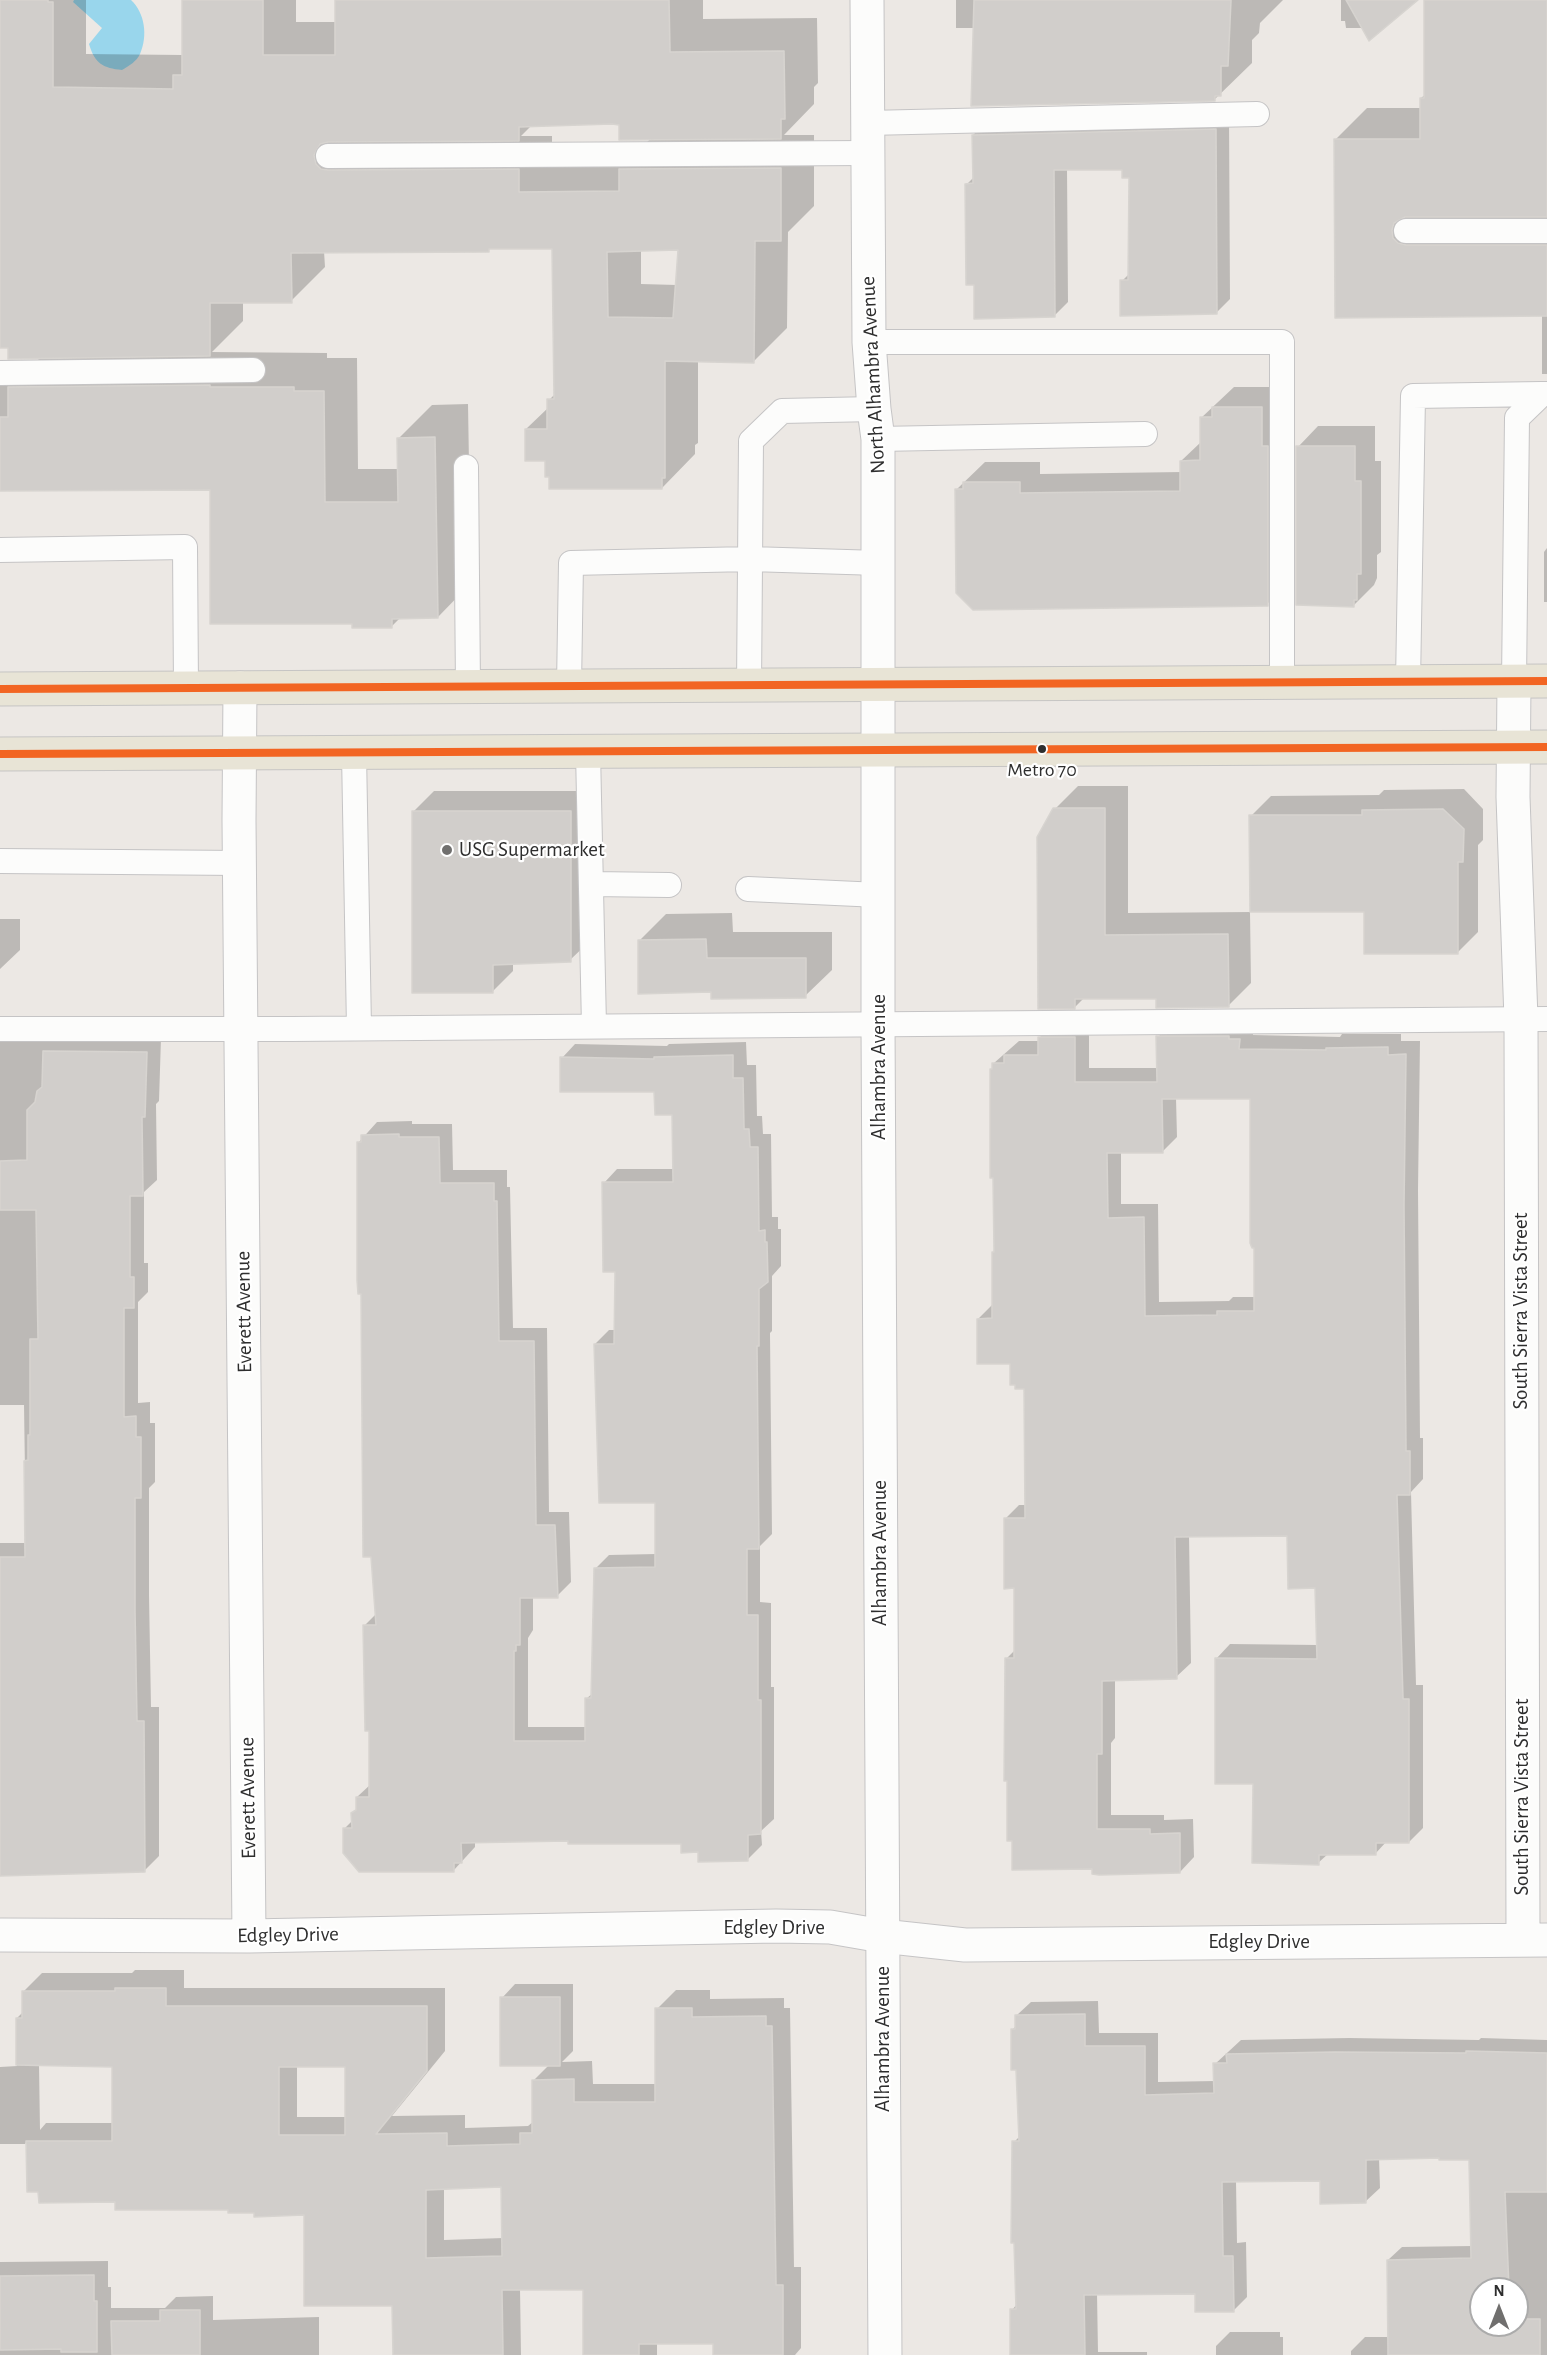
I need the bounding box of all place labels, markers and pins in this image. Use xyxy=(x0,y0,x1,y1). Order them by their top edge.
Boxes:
marker: Metro 70 xyxy=(1036,743,1048,755)
place label: Metro 70 xyxy=(1007,758,1077,782)
place label: USG Supermarket xyxy=(459,837,605,863)
marker: USG Supermarket xyxy=(440,843,454,857)

